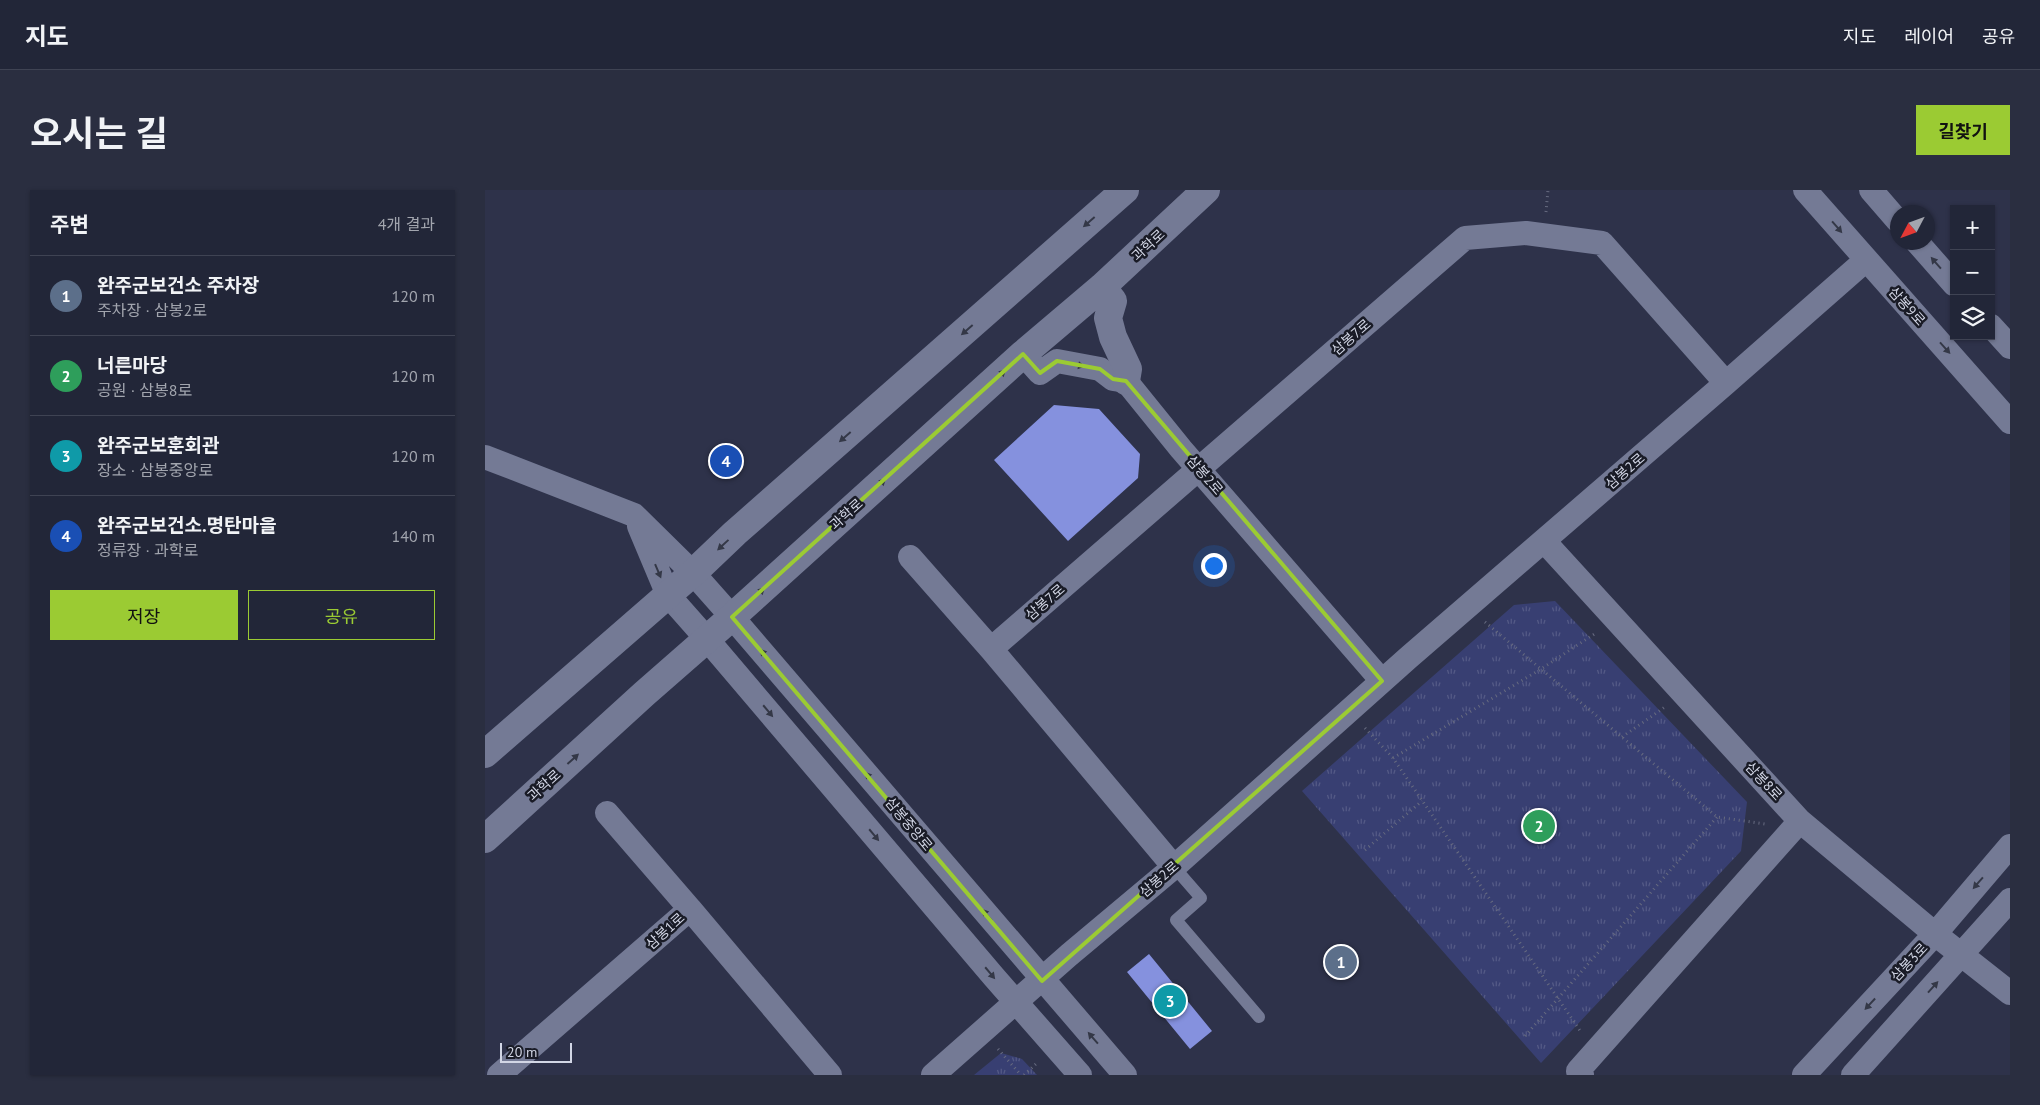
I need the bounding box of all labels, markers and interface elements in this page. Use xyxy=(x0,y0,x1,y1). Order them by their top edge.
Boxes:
text: 지도 xyxy=(25,21,69,52)
text: 지도 xyxy=(1843,25,1876,48)
text: 레이어 xyxy=(1904,25,1954,48)
text: 공유 xyxy=(1982,25,2015,48)
button: 길찾기 xyxy=(1916,105,2010,155)
text: 오시는 길 xyxy=(30,110,168,156)
north arrow xyxy=(1890,205,1935,250)
map controls xyxy=(1950,205,1995,340)
button: + xyxy=(1950,205,1995,250)
text: 주변 xyxy=(50,211,89,238)
text: 4개 결과 xyxy=(378,214,435,234)
one-way arrow xyxy=(1083,216,1095,228)
one-way arrow xyxy=(1831,220,1843,232)
street label: 과학로 xyxy=(1128,225,1168,265)
button: − xyxy=(1950,250,1995,295)
one-way arrow xyxy=(1930,257,1941,270)
text: 완주군보건소 주차장 xyxy=(97,273,259,297)
street label: 삼봉9로 xyxy=(1885,283,1929,329)
text: 1 xyxy=(61,286,71,306)
text: 120 m xyxy=(392,286,435,306)
button: layers xyxy=(1950,295,1995,340)
text: 주차장 · 삼봉2로 xyxy=(97,300,207,320)
street label: 삼봉7로 xyxy=(1328,315,1374,359)
one-way arrow xyxy=(960,324,973,335)
one-way arrow xyxy=(1939,342,1950,355)
text: 너른마당 xyxy=(97,353,167,377)
one-way arrow xyxy=(1069,361,1085,369)
text: 2 xyxy=(61,366,71,386)
text: 120 m xyxy=(392,366,435,386)
one-way arrow xyxy=(994,369,1006,381)
text: 공원 · 삼봉8로 xyxy=(97,380,192,400)
one-way arrow xyxy=(839,431,851,443)
text: 완주군보훈회관 xyxy=(97,433,219,457)
pin: 4 xyxy=(710,442,742,480)
text: 3 xyxy=(61,446,71,466)
text: 120 m xyxy=(392,446,435,466)
street label: 삼봉2로 xyxy=(1602,449,1648,493)
street label: 삼봉2로 xyxy=(1183,452,1227,498)
text: 장소 · 삼봉중앙로 xyxy=(97,460,213,480)
one-way arrow xyxy=(873,478,886,489)
street label: 과학로 xyxy=(826,494,866,534)
text: 완주군보건소.명탄마을 xyxy=(97,513,276,537)
text: 4 xyxy=(61,526,71,546)
text: 140 m xyxy=(392,526,435,546)
one-way arrow xyxy=(718,539,730,551)
text: 정류장 · 과학로 xyxy=(97,540,198,560)
your location xyxy=(1201,553,1227,579)
one-way arrow xyxy=(654,564,662,578)
street label: 삼봉7로 xyxy=(1022,580,1068,624)
one-way arrow xyxy=(753,587,765,599)
button: 저장 xyxy=(50,590,238,640)
button: 공유 xyxy=(248,590,435,640)
one-way arrow xyxy=(759,648,770,661)
one-way arrow xyxy=(763,705,774,718)
one-way arrow xyxy=(566,753,578,765)
street label: 삼봉8로 xyxy=(1742,758,1786,804)
street label: 과학로 xyxy=(524,765,564,805)
one-way arrow xyxy=(864,773,876,785)
street label: 삼봉중앙로 xyxy=(881,794,937,855)
pin: 2 xyxy=(1523,807,1555,845)
one-way arrow xyxy=(868,829,879,842)
street label: 삼봉2로 xyxy=(1136,857,1182,901)
one-way arrow xyxy=(1972,876,1984,888)
street label: 삼봉1로 xyxy=(642,909,688,953)
one-way arrow xyxy=(981,909,992,922)
street label: 삼봉3로 xyxy=(1887,939,1931,985)
pin: 1 xyxy=(1325,943,1357,981)
one-way arrow xyxy=(984,966,996,978)
one-way arrow xyxy=(1927,981,1939,993)
pin: 3 xyxy=(1154,982,1186,1020)
one-way arrow xyxy=(1864,997,1876,1009)
one-way arrow xyxy=(1087,1033,1099,1045)
scale bar xyxy=(500,1040,573,1063)
text: 20 m xyxy=(507,1043,537,1061)

